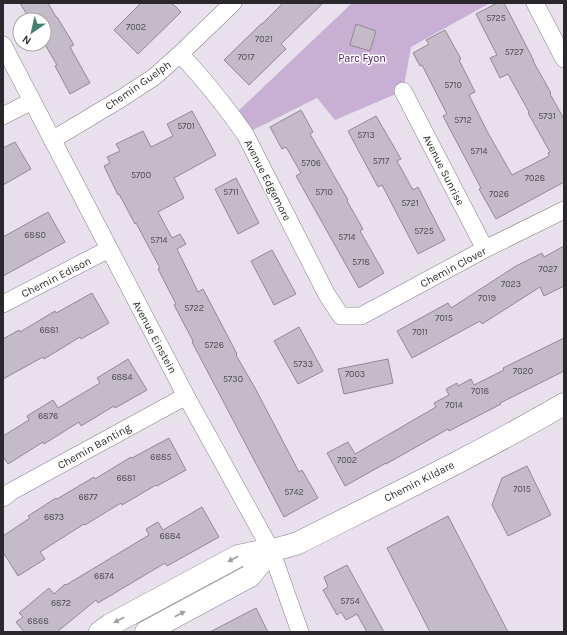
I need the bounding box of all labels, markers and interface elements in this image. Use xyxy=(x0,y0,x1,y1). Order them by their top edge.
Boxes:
north arrow xyxy=(12,12,52,52)
house number: 5725 xyxy=(486,13,506,23)
house number: 7002 xyxy=(126,22,146,32)
text: N xyxy=(20,32,34,47)
house number: 7021 xyxy=(255,34,273,44)
house number: 5727 xyxy=(505,47,524,57)
house number: 7017 xyxy=(238,52,255,62)
park label: Parc Fyon xyxy=(338,52,386,65)
street label: Chemin Guelph xyxy=(103,58,174,113)
house number: 5710 xyxy=(444,80,462,90)
house number: 5731 xyxy=(538,111,556,121)
house number: 5712 xyxy=(454,115,472,125)
house number: 5701 xyxy=(177,121,195,131)
house number: 5713 xyxy=(357,130,375,140)
street label: Avenue Sunrise xyxy=(420,133,467,208)
street label: Avenue Edgemore xyxy=(241,137,294,223)
house number: 5714 xyxy=(470,146,488,156)
house number: 5717 xyxy=(373,156,390,166)
house number: 5706 xyxy=(301,158,321,168)
house number: 5700 xyxy=(131,170,151,180)
house number: 7028 xyxy=(525,173,546,183)
house number: 5711 xyxy=(223,187,239,197)
house number: 5710 xyxy=(315,187,333,197)
house number: 7026 xyxy=(489,189,509,199)
house number: 5721 xyxy=(401,198,419,208)
house number: 5725 xyxy=(414,226,434,236)
house number: 6880 xyxy=(24,230,46,240)
house number: 5714 xyxy=(338,232,356,242)
house number: 5714 xyxy=(150,235,168,245)
street label: Chemin Clover xyxy=(418,245,488,290)
street label: Chemin Edison xyxy=(19,254,93,301)
house number: 5718 xyxy=(352,257,370,267)
house number: 7027 xyxy=(538,264,558,274)
house number: 7023 xyxy=(501,279,521,289)
house number: 7019 xyxy=(478,293,496,303)
street label: Avenue Einstein xyxy=(130,299,179,376)
house number: 5722 xyxy=(184,303,204,313)
house number: 7015 xyxy=(435,313,453,323)
house number: 6881 xyxy=(39,325,59,335)
house number: 7011 xyxy=(412,327,428,337)
house number: 5726 xyxy=(204,340,224,350)
house number: 5733 xyxy=(293,359,313,369)
house number: 7020 xyxy=(513,366,533,376)
house number: 7003 xyxy=(345,369,365,379)
house number: 6884 xyxy=(111,372,133,382)
house number: 5730 xyxy=(223,374,243,384)
house number: 7018 xyxy=(471,386,490,396)
house number: 7014 xyxy=(445,400,463,410)
house number: 6876 xyxy=(38,411,58,421)
street label: Chemin Banting xyxy=(55,421,134,472)
house number: 6885 xyxy=(150,452,172,462)
house number: 7002 xyxy=(337,455,357,465)
street label: Chemin Kildare xyxy=(382,458,457,505)
house number: 6881 xyxy=(116,473,136,483)
house number: 7015 xyxy=(513,484,531,494)
house number: 5742 xyxy=(284,487,304,497)
house number: 6877 xyxy=(78,492,98,502)
house number: 6873 xyxy=(44,512,64,522)
house number: 6884 xyxy=(159,531,181,541)
one-way arrow xyxy=(227,556,239,562)
house number: 6874 xyxy=(94,571,114,581)
house number: 5754 xyxy=(340,596,360,606)
house number: 6872 xyxy=(51,598,71,608)
one-way arrow xyxy=(174,610,186,617)
house number: 6868 xyxy=(27,616,49,626)
one-way arrow xyxy=(113,617,125,624)

